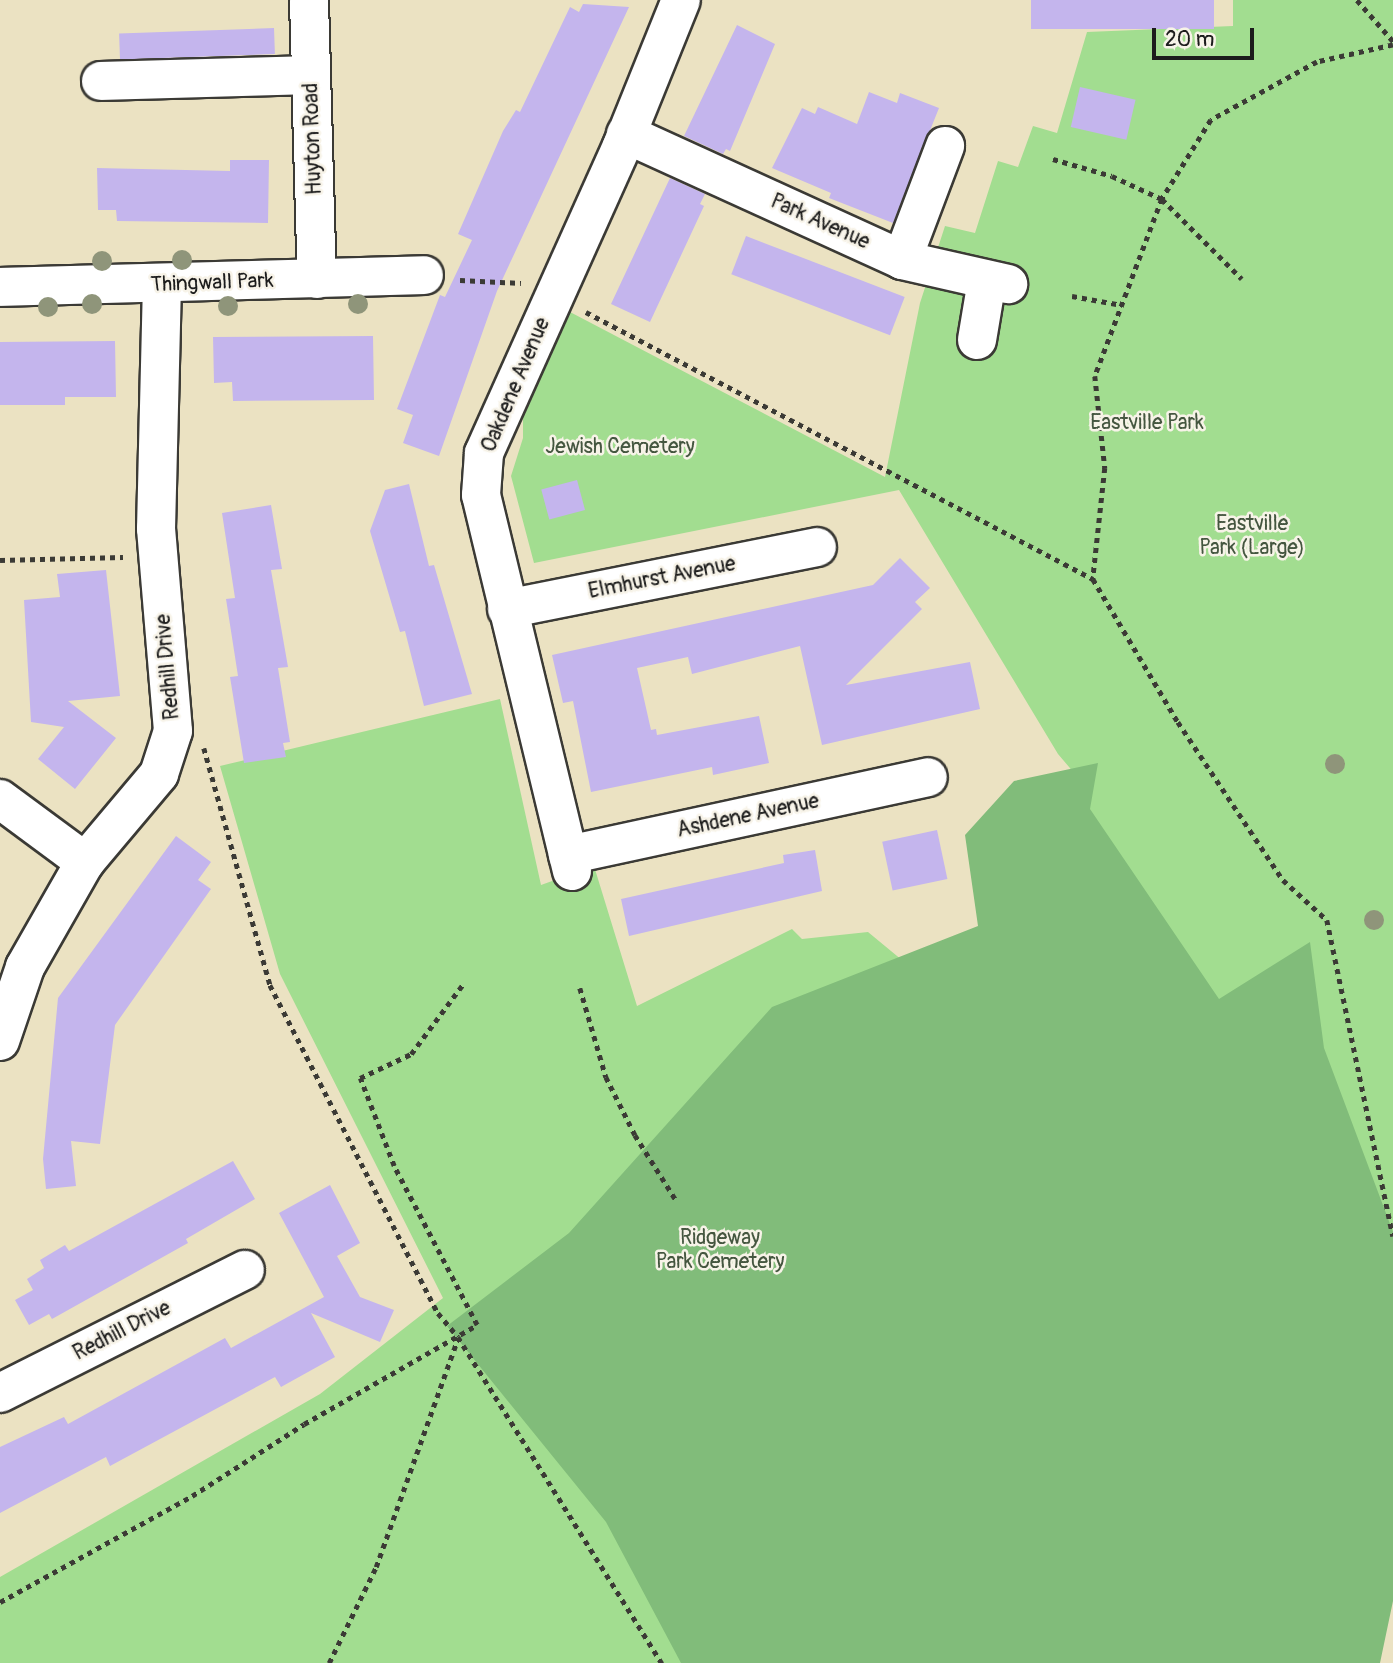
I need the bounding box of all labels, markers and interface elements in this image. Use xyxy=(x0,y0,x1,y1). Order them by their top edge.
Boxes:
scale bar xyxy=(1155,14,1256,58)
text: 20 m xyxy=(1165,26,1214,53)
street label: Huyton Road xyxy=(298,82,328,196)
street label: Park Avenue xyxy=(767,189,873,255)
street label: Thingwall Park xyxy=(150,268,274,298)
street label: Oakdene Avenue xyxy=(476,314,556,456)
park label: Eastville Park xyxy=(1090,410,1204,436)
park label: Jewish Cemetery xyxy=(545,434,695,460)
park label: Eastville Park (Large) xyxy=(1199,511,1305,561)
street label: Elmhurst Avenue xyxy=(586,551,738,605)
street label: Redhill Drive xyxy=(151,613,185,721)
street label: Ashdene Avenue xyxy=(675,789,821,843)
park label: Ridgeway Park Cemetery xyxy=(656,1225,784,1275)
street label: Redhill Drive xyxy=(69,1296,175,1366)

